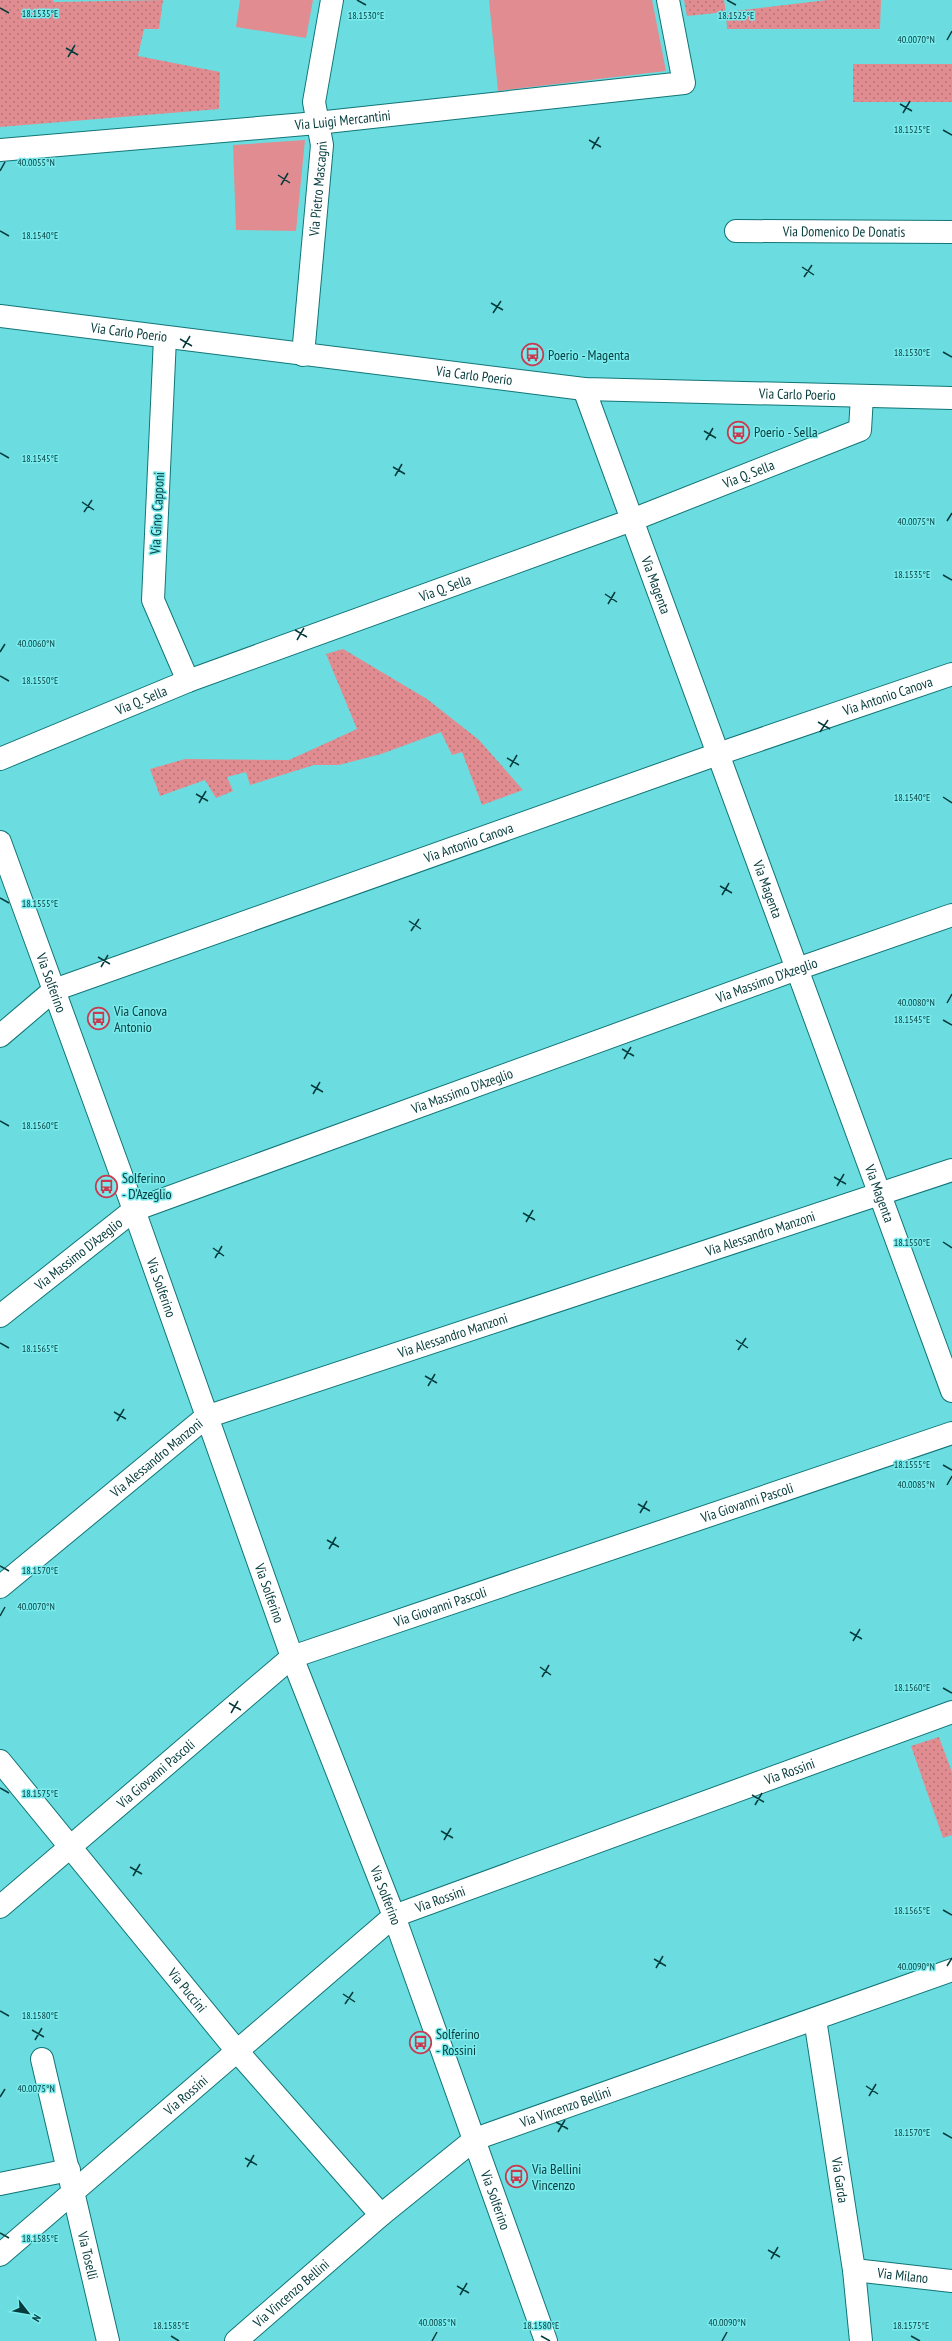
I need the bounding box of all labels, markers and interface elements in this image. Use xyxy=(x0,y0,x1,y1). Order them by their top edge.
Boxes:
text: 18.1535°E xyxy=(22,7,58,20)
text: 18.1530°E xyxy=(348,9,384,22)
text: 18.1525°E xyxy=(718,9,754,22)
text: 40.0070°N xyxy=(897,33,935,46)
street label: Via Luigi Mercantini xyxy=(293,106,392,134)
text: 18.1525°E xyxy=(894,123,930,136)
street label: Via Pietro Mascagni xyxy=(305,140,331,238)
text: 40.0055°N xyxy=(17,156,55,169)
street label: Via Domenico De Donatis xyxy=(782,222,906,241)
text: 18.1540°E xyxy=(22,229,58,242)
street label: Via Carlo Poerio xyxy=(89,318,168,346)
bus stop icon: Poerio - Magenta xyxy=(520,342,546,368)
place label: Poerio - Magenta xyxy=(548,346,630,364)
text: 18.1530°E xyxy=(894,346,930,359)
street label: Via Carlo Poerio xyxy=(434,361,514,389)
street label: Via Carlo Poerio xyxy=(758,384,836,404)
bus stop icon: Poerio - Sella xyxy=(726,419,752,445)
place label: Poerio - Sella xyxy=(754,423,818,441)
text: 18.1545°E xyxy=(22,452,58,465)
street label: Via Q. Sella xyxy=(719,456,777,493)
street label: Via Gino Capponi xyxy=(146,471,168,556)
text: 40.0075°N xyxy=(897,515,935,528)
street label: Via Magenta xyxy=(637,553,675,617)
text: 18.1535°E xyxy=(894,568,930,581)
street label: Via Q. Sella xyxy=(416,570,474,606)
text: 40.0060°N xyxy=(17,637,55,650)
street label: Via Antonio Canova xyxy=(840,672,935,720)
text: 18.1550°E xyxy=(22,674,58,687)
street label: Via Q. Sella xyxy=(112,682,170,719)
text: 18.1540°E xyxy=(894,791,930,804)
street label: Via Antonio Canova xyxy=(421,818,516,867)
street label: Via Magenta xyxy=(749,857,787,921)
text: 18.1555°E xyxy=(22,897,58,910)
street label: Via Solferino xyxy=(32,950,70,1015)
street label: Via Massimo D'Azeglio xyxy=(712,954,820,1007)
text: 40.0080°N xyxy=(897,996,935,1009)
place label: Via Canova Antonio xyxy=(113,1002,167,1036)
bus stop icon: Via Canova Antonio xyxy=(85,1006,111,1032)
text: 18.1545°E xyxy=(894,1013,930,1026)
street label: Via Massimo D'Azeglio xyxy=(408,1064,515,1118)
text: 18.1560°E xyxy=(22,1119,58,1132)
street label: Via Magenta xyxy=(860,1161,898,1225)
place label: Solferino - D'Azeglio xyxy=(122,1169,172,1203)
bus stop icon: Solferino - D'Azeglio xyxy=(94,1173,120,1199)
street label: Via Alessandro Manzoni xyxy=(702,1207,817,1260)
street label: Via Massimo D'Azeglio xyxy=(30,1214,126,1295)
text: 18.1550°E xyxy=(894,1236,930,1249)
street label: Via Solferino xyxy=(142,1255,180,1320)
street label: Via Alessandro Manzoni xyxy=(395,1309,510,1362)
text: 18.1565°E xyxy=(22,1342,58,1355)
street label: Via Alessandro Manzoni xyxy=(106,1414,206,1502)
text: 18.1555°E xyxy=(894,1458,930,1471)
street label: Via Giovanni Pascoli xyxy=(697,1478,796,1527)
text: 40.0085°N xyxy=(897,1478,935,1491)
street label: Via Solferino xyxy=(250,1560,288,1625)
text: 18.1570°E xyxy=(22,1564,58,1577)
street label: Via Giovanni Pascoli xyxy=(391,1583,489,1631)
text: 40.0070°N xyxy=(17,1600,55,1613)
text: 18.1560°E xyxy=(894,1681,930,1694)
street label: Via Giovanni Pascoli xyxy=(112,1735,198,1813)
street label: Via Rossini xyxy=(761,1754,817,1789)
text: 18.1575°E xyxy=(22,1787,58,1800)
street label: Via Solferino xyxy=(366,1862,405,1927)
street label: Via Rossini xyxy=(412,1882,468,1917)
text: 18.1565°E xyxy=(894,1904,930,1917)
text: 40.0090°N xyxy=(897,1960,935,1973)
street label: Via Puccini xyxy=(163,1964,211,2016)
text: 18.1580°E xyxy=(22,2009,58,2022)
place label: Solferino - Rossini xyxy=(436,2025,480,2059)
bus stop icon: Solferino - Rossini xyxy=(407,2029,433,2055)
street label: Via Rossini xyxy=(159,2071,211,2120)
text: 40.0075°N xyxy=(17,2082,55,2095)
street label: Via Vincenzo Bellini xyxy=(517,2083,613,2132)
text: 18.1570°E xyxy=(894,2126,930,2139)
street label: Via Garda xyxy=(827,2155,852,2204)
place label: Via Bellini Vincenzo xyxy=(531,2160,581,2194)
bus stop icon: Via Bellini Vincenzo xyxy=(504,2164,530,2190)
street label: Via Solferino xyxy=(476,2167,515,2232)
street label: Via Toselli xyxy=(73,2229,102,2281)
text: 18.1585°E xyxy=(22,2232,58,2245)
street label: Via Vincenzo Bellini xyxy=(248,2255,333,2332)
street label: Via Milano xyxy=(875,2264,929,2287)
north arrow xyxy=(8,2293,48,2333)
text: N xyxy=(29,2312,44,2324)
text: 40.0085°N xyxy=(418,2316,456,2329)
text: 40.0090°N xyxy=(708,2316,746,2329)
text: 18.1585°E xyxy=(153,2319,189,2332)
text: 18.1580°E xyxy=(523,2319,559,2332)
text: 18.1575°E xyxy=(893,2319,929,2332)

